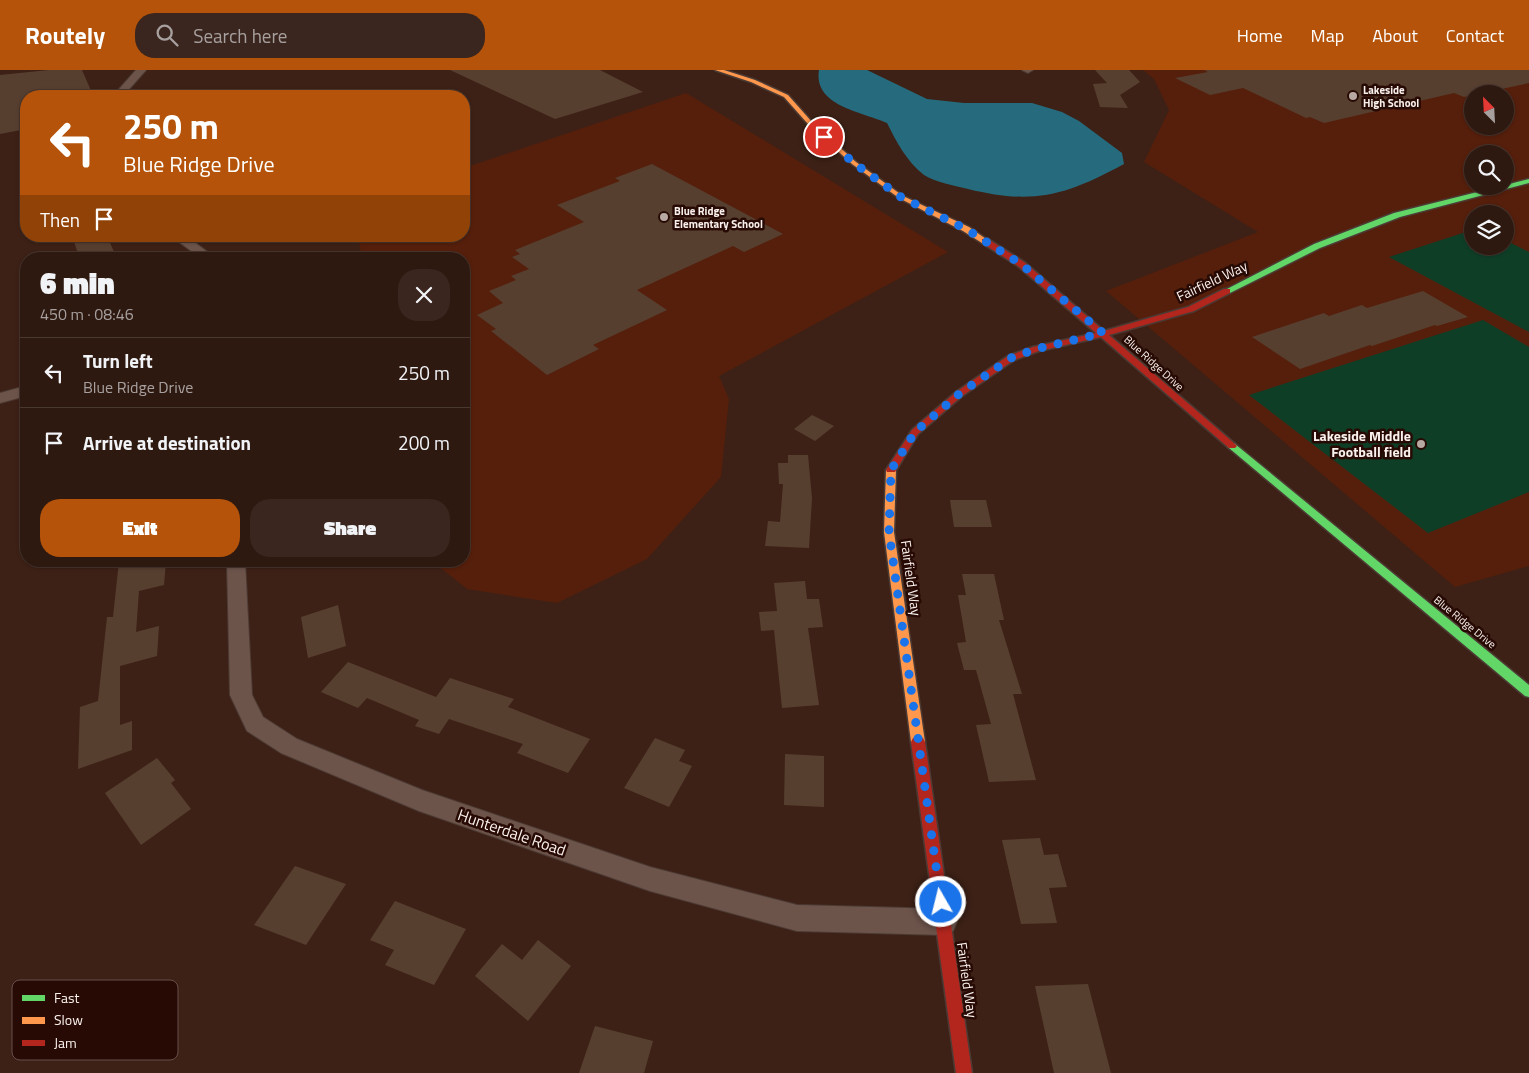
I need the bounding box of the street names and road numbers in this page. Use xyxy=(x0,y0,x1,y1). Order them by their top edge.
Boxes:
street label: Fairfield Way xyxy=(1173,255,1251,306)
street label: Blue Ridge Drive xyxy=(1120,332,1188,395)
street label: Fairfield Way xyxy=(896,539,927,617)
street label: Blue Ridge Drive xyxy=(1431,592,1500,652)
street label: Hunterdale Road xyxy=(455,802,569,862)
street label: Fairfield Way xyxy=(952,941,983,1019)

